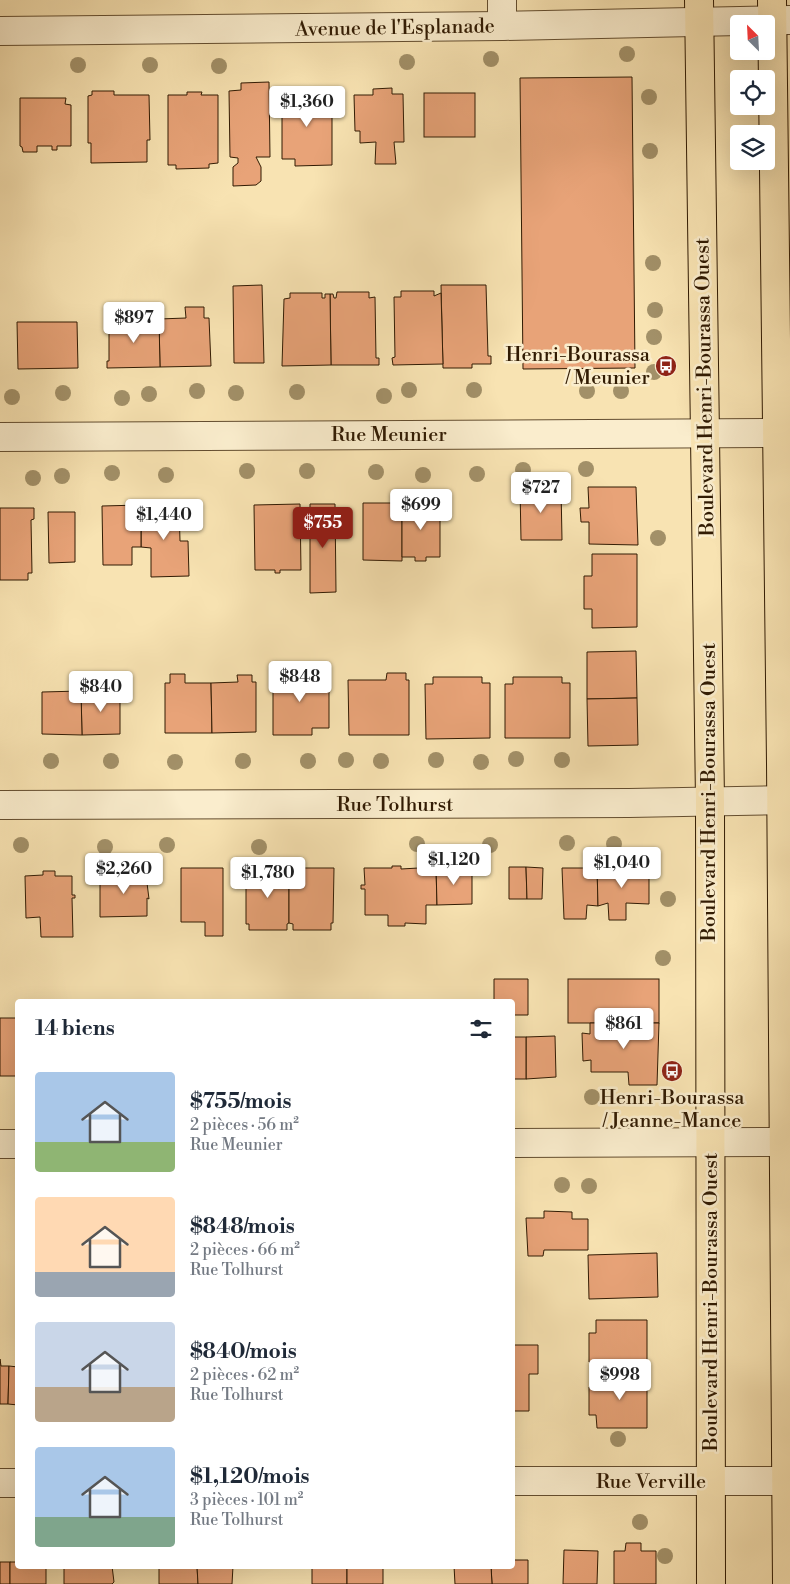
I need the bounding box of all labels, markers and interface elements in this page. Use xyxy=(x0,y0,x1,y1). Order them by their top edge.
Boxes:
street label: Avenue de l'Esplanade xyxy=(294,14,495,43)
north arrow xyxy=(730,15,775,60)
map controls xyxy=(730,15,775,170)
button: locate xyxy=(730,70,775,115)
pin: $1,360 xyxy=(266,86,348,128)
text: $1,360 xyxy=(280,92,334,112)
button: layers xyxy=(730,125,775,170)
street label: Boulevard Henri-Bourassa Ouest xyxy=(690,238,721,537)
pin: $897 xyxy=(104,302,164,344)
text: $897 xyxy=(114,308,154,328)
place label: Henri-Bourassa / Meunier xyxy=(505,343,651,391)
bus stop icon: Henri-Bourassa / Meunier xyxy=(654,354,678,378)
street label: Rue Meunier xyxy=(331,423,447,448)
pin: $727 xyxy=(511,472,571,514)
text: $727 xyxy=(522,478,560,498)
pin: $699 xyxy=(391,488,451,531)
text: $699 xyxy=(401,495,441,515)
pin: $1,440 xyxy=(123,498,205,541)
text: $1,440 xyxy=(136,505,192,525)
pin: $755 xyxy=(293,506,353,549)
text: $755 xyxy=(304,513,342,533)
street label: Boulevard Henri-Bourassa Ouest xyxy=(697,643,722,942)
pin: $848 xyxy=(270,660,330,703)
text: $848 xyxy=(280,667,320,687)
pin: $840 xyxy=(71,670,131,713)
text: $840 xyxy=(80,677,122,697)
street label: Rue Tolhurst xyxy=(337,793,453,818)
pin: $1,120 xyxy=(413,844,495,886)
pin: $1,040 xyxy=(581,846,663,889)
text: $1,120 xyxy=(428,850,480,870)
pin: $2,260 xyxy=(83,852,165,895)
text: $1,040 xyxy=(594,853,650,873)
pin: $1,780 xyxy=(227,856,309,899)
text: $2,260 xyxy=(96,859,152,879)
text: $1,780 xyxy=(241,863,295,883)
pin: $861 xyxy=(594,1008,654,1050)
text: $861 xyxy=(605,1014,643,1034)
icon: filters xyxy=(467,1015,495,1043)
text: 14 biens xyxy=(35,1016,115,1042)
bus stop icon: Henri-Bourassa / Jeanne-Mance xyxy=(660,1059,684,1083)
place label: Henri-Bourassa / Jeanne-Mance xyxy=(600,1086,745,1134)
text: $755/mois xyxy=(190,1089,292,1115)
icon: home xyxy=(75,1092,135,1152)
text: 2 pièces · 56 m² xyxy=(190,1115,299,1135)
text: Rue Meunier xyxy=(190,1135,283,1155)
street label: Boulevard Henri-Bourassa Ouest xyxy=(699,1153,724,1452)
text: $848/mois xyxy=(190,1214,295,1240)
icon: home xyxy=(75,1217,135,1277)
text: 2 pièces · 66 m² xyxy=(190,1240,300,1260)
text: Rue Tolhurst xyxy=(190,1260,283,1280)
text: $840/mois xyxy=(190,1339,297,1365)
icon: home xyxy=(75,1342,135,1402)
pin: $998 xyxy=(590,1358,650,1401)
text: 2 pièces · 62 m² xyxy=(190,1365,299,1385)
text: $998 xyxy=(600,1365,640,1385)
text: Rue Tolhurst xyxy=(190,1385,283,1405)
text: $1,120/mois xyxy=(190,1464,310,1490)
icon: home xyxy=(75,1467,135,1527)
street label: Rue Verville xyxy=(596,1470,706,1495)
text: 3 pièces · 101 m² xyxy=(190,1490,303,1510)
text: Rue Tolhurst xyxy=(190,1510,283,1530)

